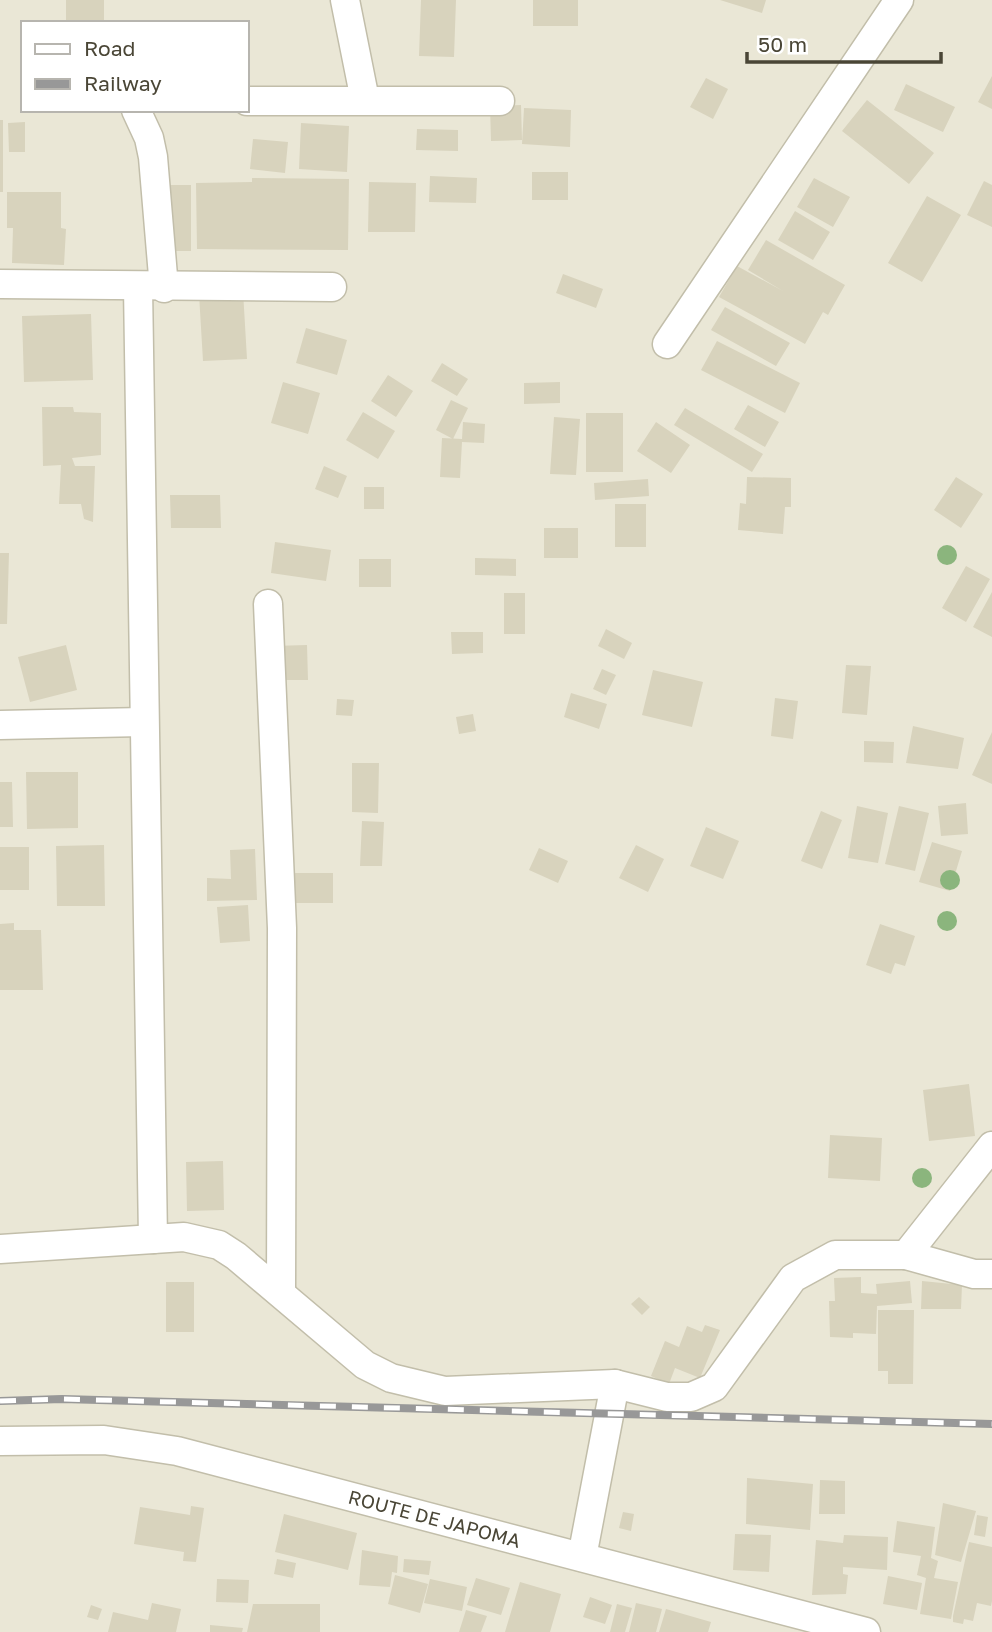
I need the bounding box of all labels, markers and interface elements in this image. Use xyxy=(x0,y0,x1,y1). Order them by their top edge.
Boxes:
legend xyxy=(21,21,248,112)
scale bar xyxy=(747,21,941,65)
text: 50 m xyxy=(758,31,807,57)
text: Road xyxy=(84,35,135,61)
text: Railway xyxy=(84,70,162,96)
street label: ROUTE DE JAPOMA xyxy=(346,1485,523,1552)

